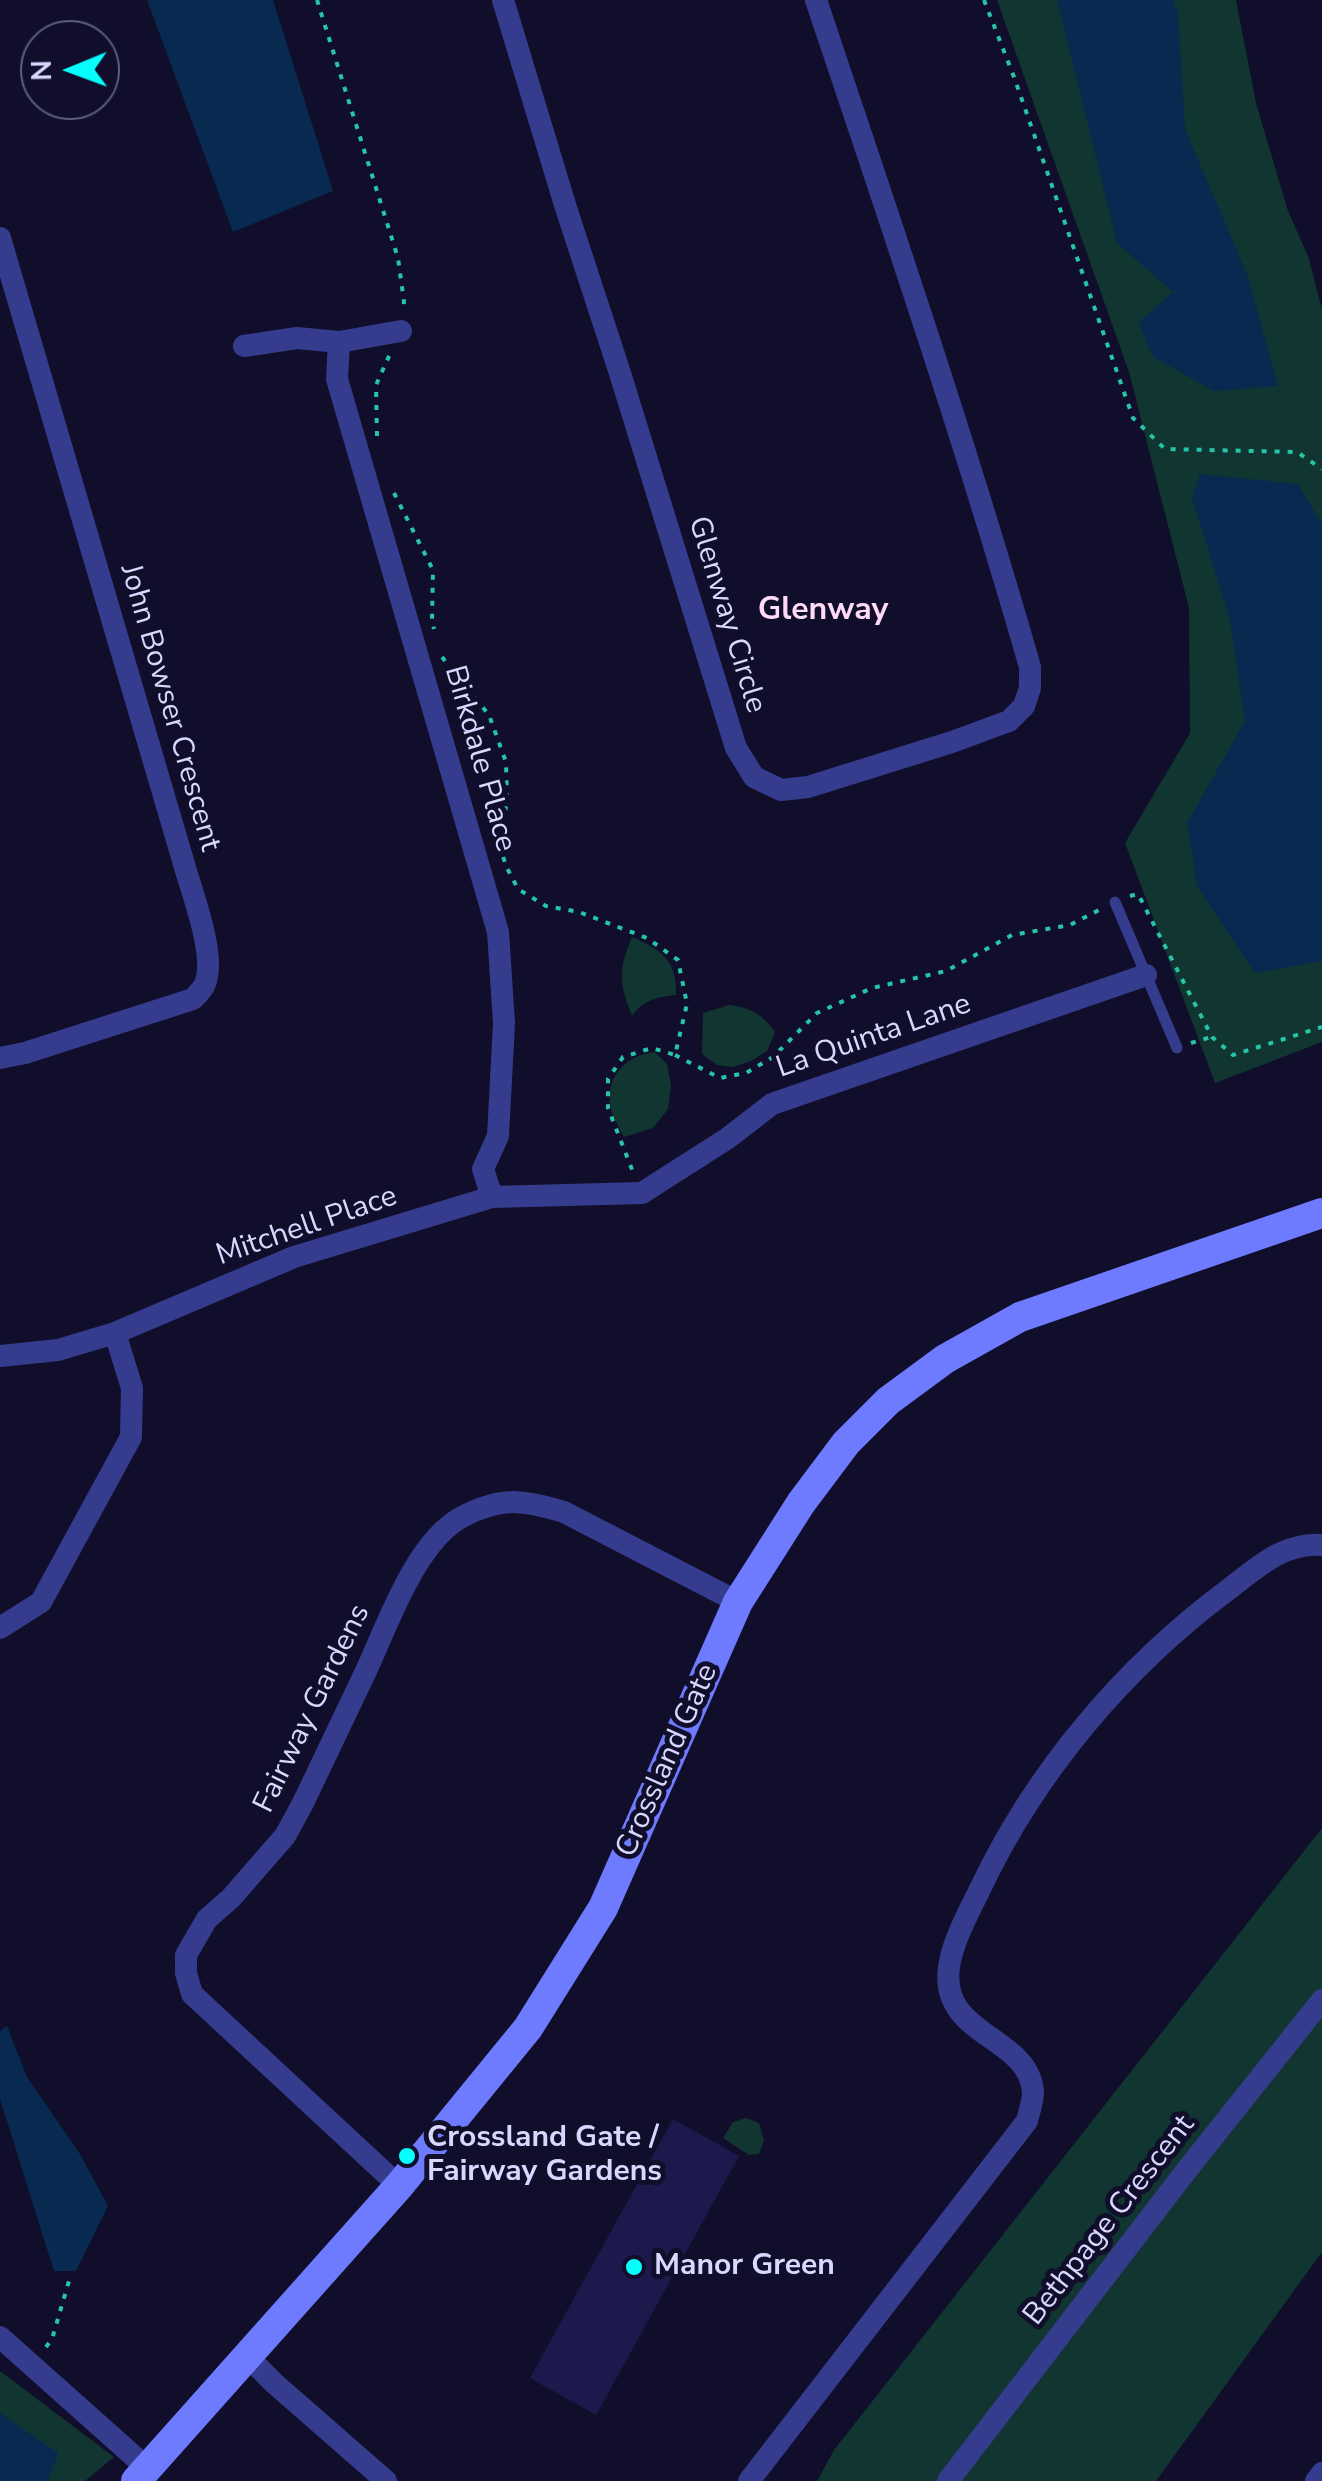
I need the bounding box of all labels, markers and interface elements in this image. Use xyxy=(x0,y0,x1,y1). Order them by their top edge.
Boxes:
north arrow xyxy=(20,20,120,120)
text: N xyxy=(23,60,61,81)
street label: Glenway Circle xyxy=(679,512,773,718)
street label: John Bowser Crescent xyxy=(111,560,227,856)
district label: Glenway xyxy=(758,592,888,630)
street label: Birkdale Place xyxy=(435,662,523,856)
street label: La Quinta Lane xyxy=(772,987,976,1087)
street label: Mitchell Place xyxy=(212,1179,402,1275)
street label: Fairway Gardens xyxy=(247,1599,379,1819)
street label: Crossland Gate xyxy=(609,1659,727,1863)
street label: Bethpage Crescent xyxy=(1017,2109,1203,2333)
place label: Crossland Gate / Fairway Gardens xyxy=(427,2121,662,2192)
marker: Crossland Gate / Fairway Gardens xyxy=(396,2145,418,2167)
place label: Manor Green xyxy=(654,2249,835,2285)
marker: Manor Green xyxy=(623,2256,645,2278)

